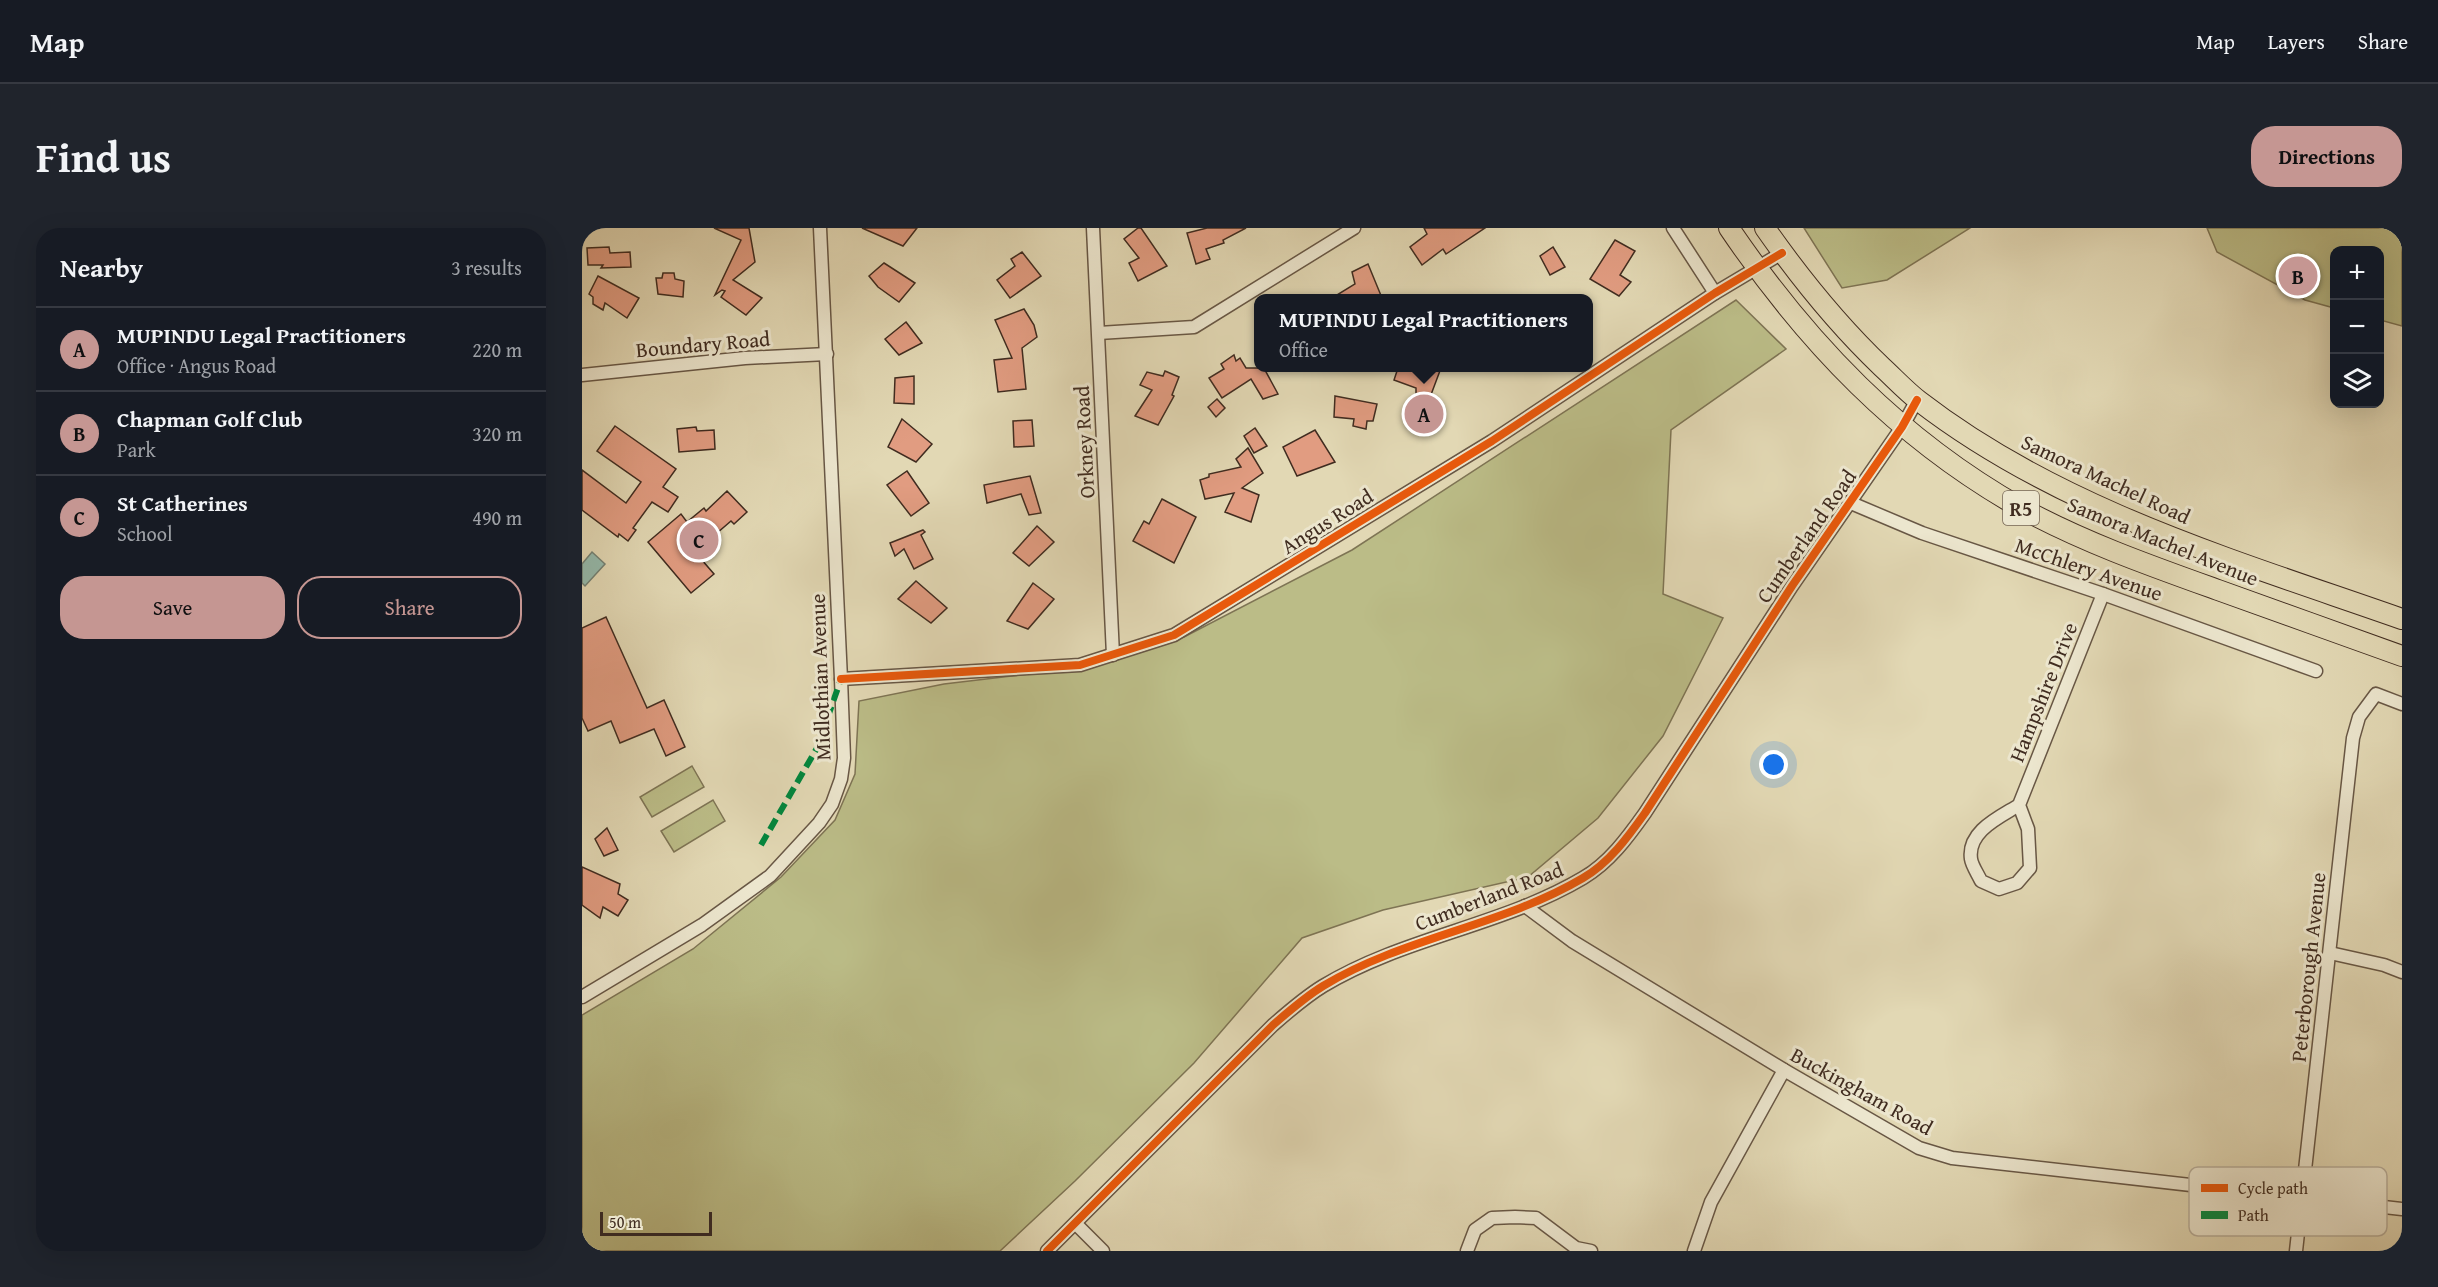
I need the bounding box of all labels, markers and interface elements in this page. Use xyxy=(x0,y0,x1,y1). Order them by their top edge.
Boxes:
text: Map xyxy=(30,21,84,62)
text: Map xyxy=(2196,26,2235,57)
text: Layers xyxy=(2268,26,2325,57)
text: Share xyxy=(2358,26,2408,57)
text: Find us xyxy=(36,126,171,187)
button: Directions xyxy=(2251,126,2402,187)
map controls xyxy=(2330,246,2384,408)
button: + xyxy=(2330,246,2384,300)
text: Nearby xyxy=(60,248,143,287)
text: 3 results xyxy=(451,253,522,282)
pin: B xyxy=(2278,254,2318,298)
popup xyxy=(1254,294,1593,372)
button: − xyxy=(2330,300,2384,354)
text: MUPINDU Legal Practitioners xyxy=(1279,303,1568,335)
text: MUPINDU Legal Practitioners xyxy=(117,319,406,351)
street label: Boundary Road xyxy=(635,323,772,365)
text: A xyxy=(73,335,86,364)
text: 220 m xyxy=(472,335,522,364)
text: Office xyxy=(1279,335,1328,364)
text: Office · Angus Road xyxy=(117,351,276,380)
button: layers xyxy=(2330,354,2384,408)
street label: Orkney Road xyxy=(1066,384,1102,499)
pin: A xyxy=(1404,392,1444,436)
text: Chapman Golf Club xyxy=(117,403,303,435)
text: B xyxy=(73,419,86,448)
text: 320 m xyxy=(472,419,522,448)
street label: Samora Machel Road xyxy=(2016,426,2196,532)
text: Park xyxy=(117,435,156,464)
street label: Cumberland Road xyxy=(1748,462,1864,609)
street label: Angus Road xyxy=(1275,480,1380,562)
text: St Catherines xyxy=(117,487,248,519)
street label: Samora Machel Avenue xyxy=(2063,488,2263,594)
road number: R5 xyxy=(2003,491,2039,525)
text: C xyxy=(74,503,85,532)
text: 490 m xyxy=(472,503,522,532)
pin: C xyxy=(680,518,718,562)
text: School xyxy=(117,519,173,548)
street label: McChlery Avenue xyxy=(2011,529,2167,609)
button: Save xyxy=(60,576,285,639)
button: Share xyxy=(297,576,522,639)
street label: Midlothian Avenue xyxy=(802,593,838,761)
street label: Hampshire Drive xyxy=(2001,617,2085,767)
your location xyxy=(1759,750,1788,779)
street label: Cumberland Road xyxy=(1410,853,1568,939)
street label: Peterborough Avenue xyxy=(2283,871,2333,1063)
street label: Buckingham Road xyxy=(1785,1039,1940,1143)
legend xyxy=(2189,1167,2387,1236)
text: Cycle path xyxy=(2238,1176,2308,1200)
text: Path xyxy=(2238,1203,2269,1227)
scale bar xyxy=(600,1209,712,1236)
text: 50 m xyxy=(609,1210,641,1234)

